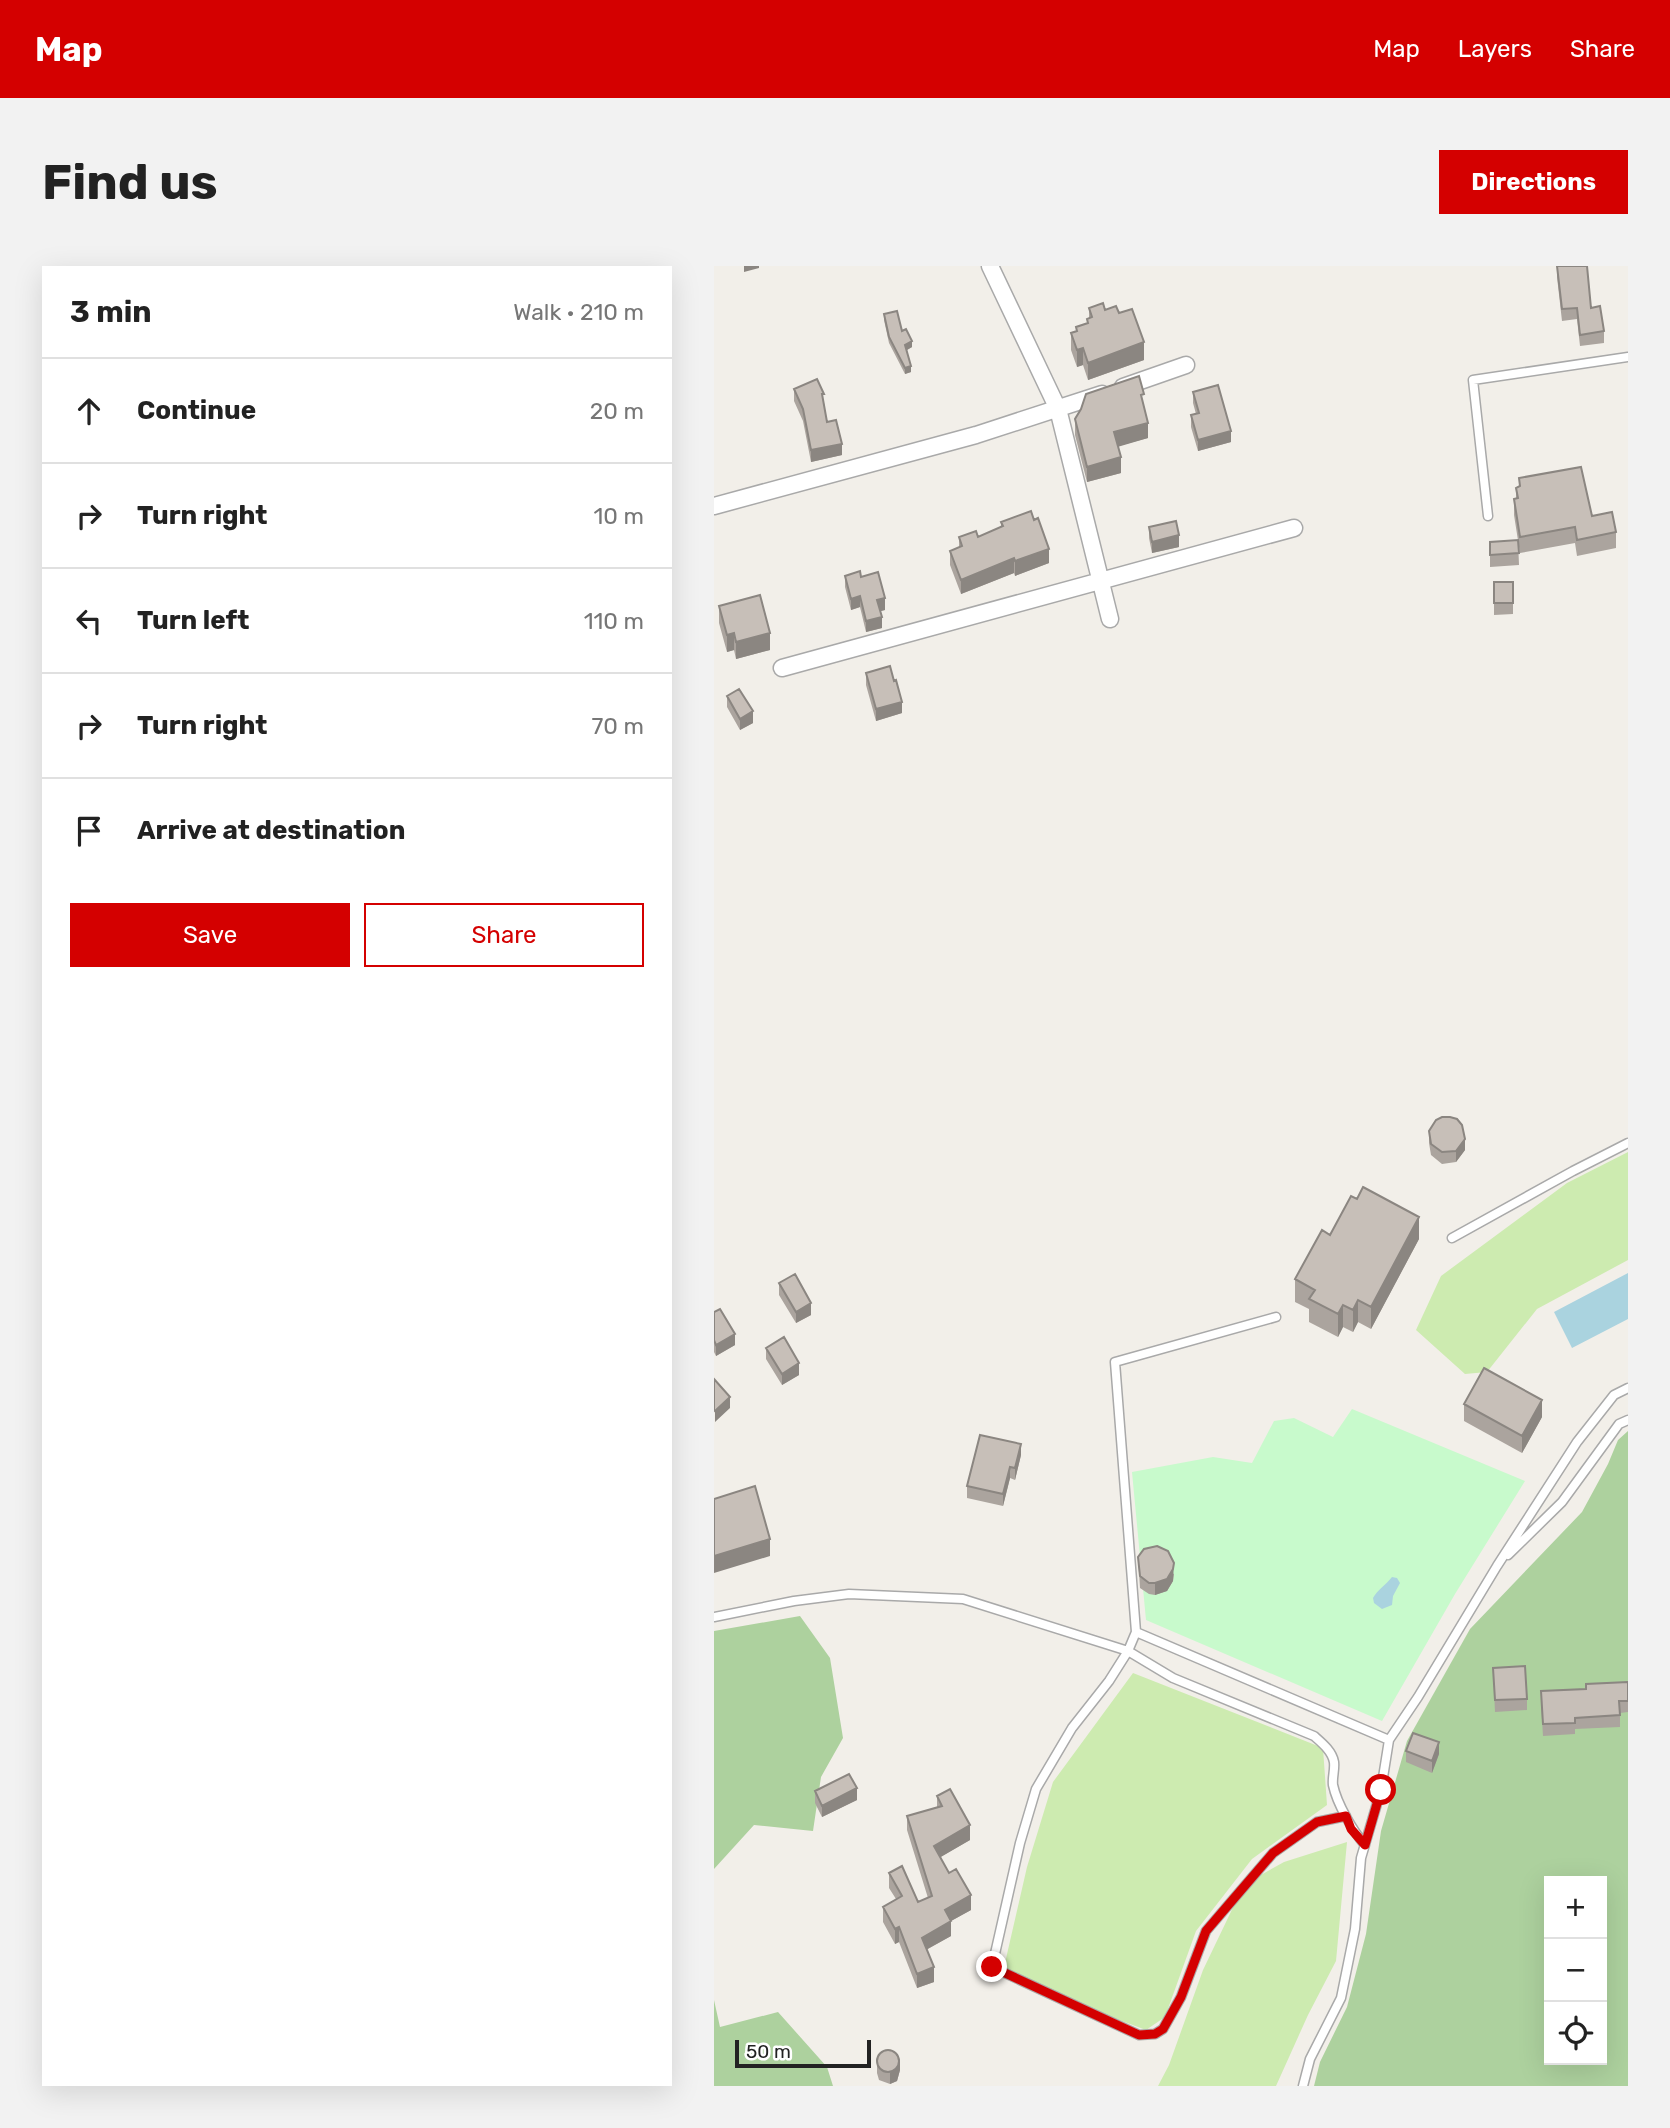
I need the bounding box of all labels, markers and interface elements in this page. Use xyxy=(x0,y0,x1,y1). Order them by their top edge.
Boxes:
text: Map xyxy=(35,30,103,69)
text: Map xyxy=(1373,35,1420,63)
text: Layers xyxy=(1458,35,1532,63)
text: Share xyxy=(1570,35,1635,63)
button: Directions xyxy=(1439,150,1628,214)
text: Find us xyxy=(42,153,218,211)
text: 3 min xyxy=(70,294,152,330)
text: Walk · 210 m xyxy=(513,298,644,326)
icon: ahead xyxy=(70,392,108,430)
text: Continue xyxy=(137,395,256,426)
text: 20 m xyxy=(590,397,644,425)
icon: right xyxy=(70,497,108,535)
text: Turn right xyxy=(137,500,267,531)
text: 10 m xyxy=(593,502,644,530)
icon: left xyxy=(70,602,108,640)
text: Turn left xyxy=(137,605,249,636)
text: 110 m xyxy=(584,607,644,635)
icon: right xyxy=(70,707,108,745)
text: Turn right xyxy=(137,710,267,741)
text: 70 m xyxy=(592,712,644,740)
icon: arrive xyxy=(70,812,108,850)
text: Arrive at destination xyxy=(137,815,405,846)
button: Save xyxy=(70,903,350,967)
button: Share xyxy=(364,903,644,967)
route start xyxy=(1365,1774,1396,1805)
map controls xyxy=(1544,1876,1607,2065)
button: + xyxy=(1544,1876,1607,1939)
button: − xyxy=(1544,1939,1607,2002)
route end xyxy=(976,1951,1007,1982)
button: locate xyxy=(1544,2002,1607,2065)
scale bar xyxy=(735,2037,872,2069)
text: 50 m xyxy=(746,2040,791,2063)

